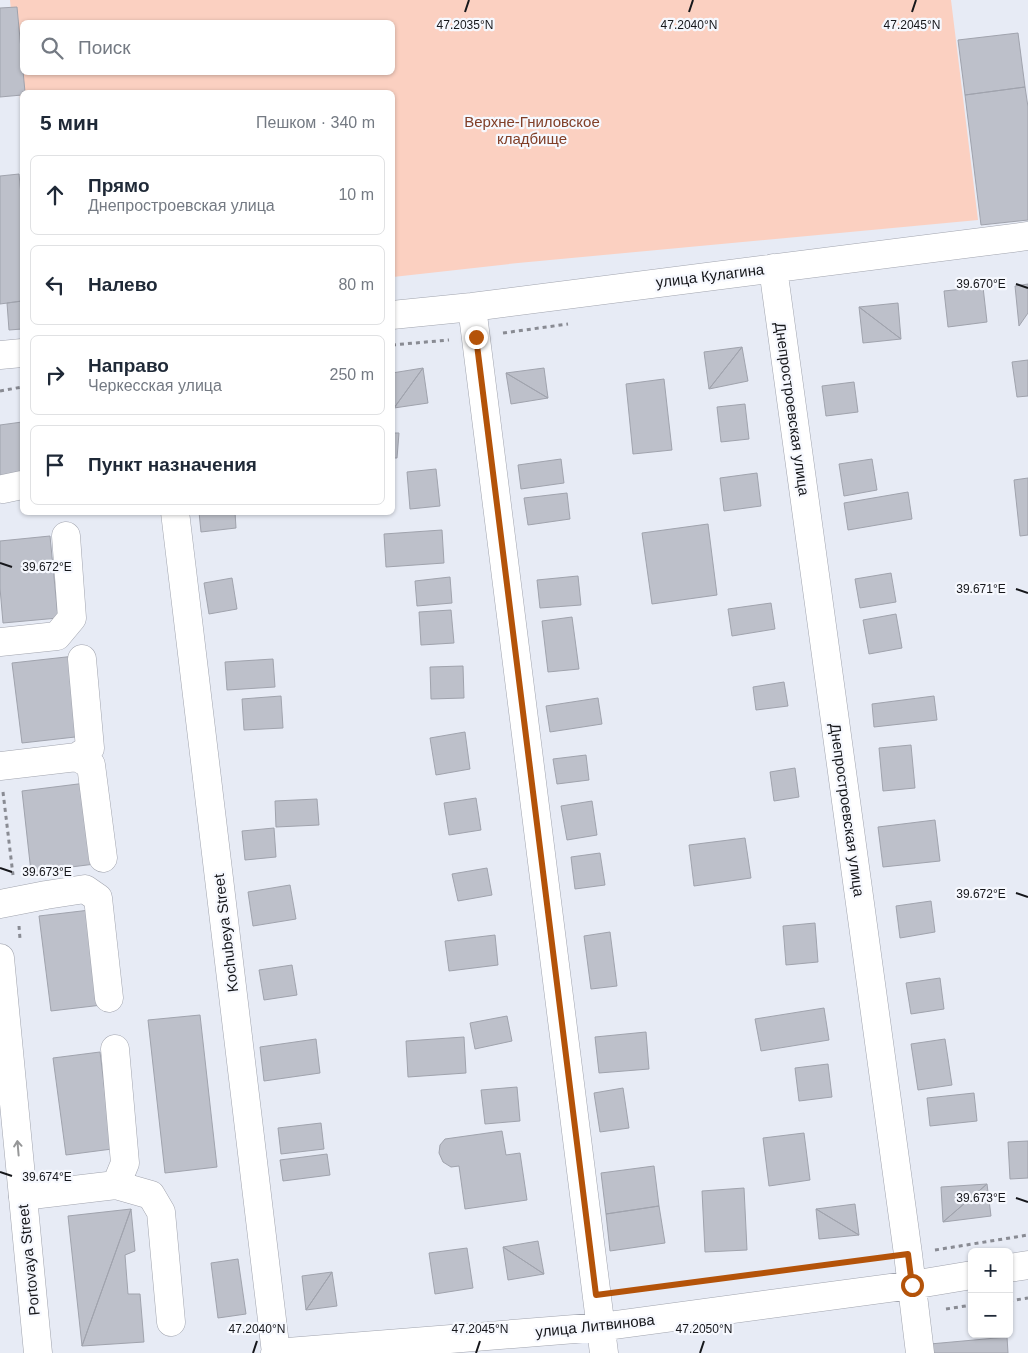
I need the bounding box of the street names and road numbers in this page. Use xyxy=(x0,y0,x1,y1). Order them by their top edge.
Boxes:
street label: улица Кулагина xyxy=(655,260,766,291)
street label: Днепростроевская улица xyxy=(772,321,813,497)
street label: Днепростроевская улица xyxy=(827,722,868,898)
street label: Kochubeya Street xyxy=(210,872,241,993)
street label: Portovaya Street xyxy=(14,1203,43,1317)
street label: улица Литвинова xyxy=(535,1311,656,1340)

